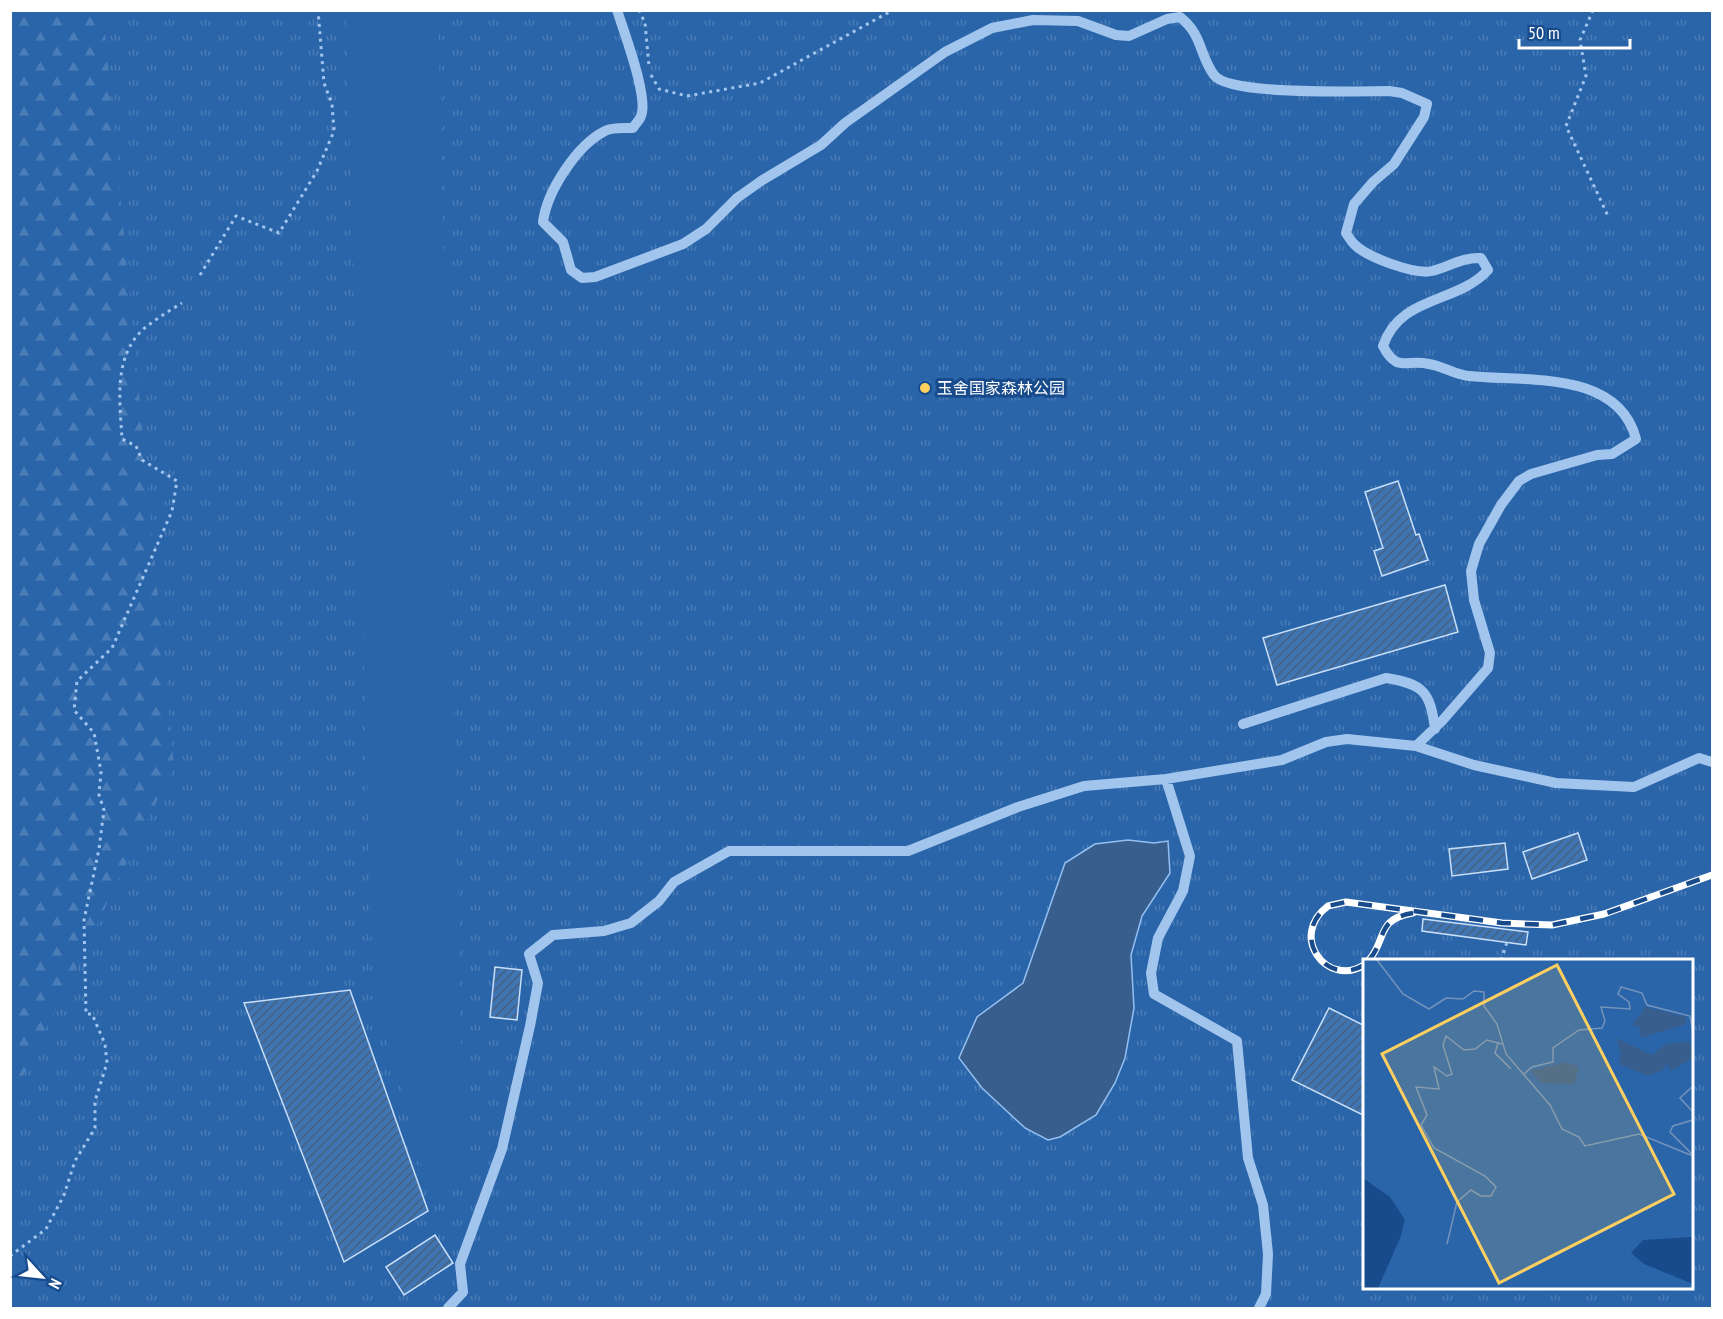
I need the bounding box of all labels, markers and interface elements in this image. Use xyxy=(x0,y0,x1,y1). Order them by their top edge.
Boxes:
scale bar xyxy=(1519,12,1630,50)
text: 50 m xyxy=(1528,21,1560,44)
place label: 玉舍国家森林公园 xyxy=(937,378,1065,398)
marker: 玉舍国家森林公园 xyxy=(918,381,932,395)
inset map xyxy=(1363,959,1693,1289)
north arrow xyxy=(12,1247,72,1307)
text: N xyxy=(44,1275,66,1292)

